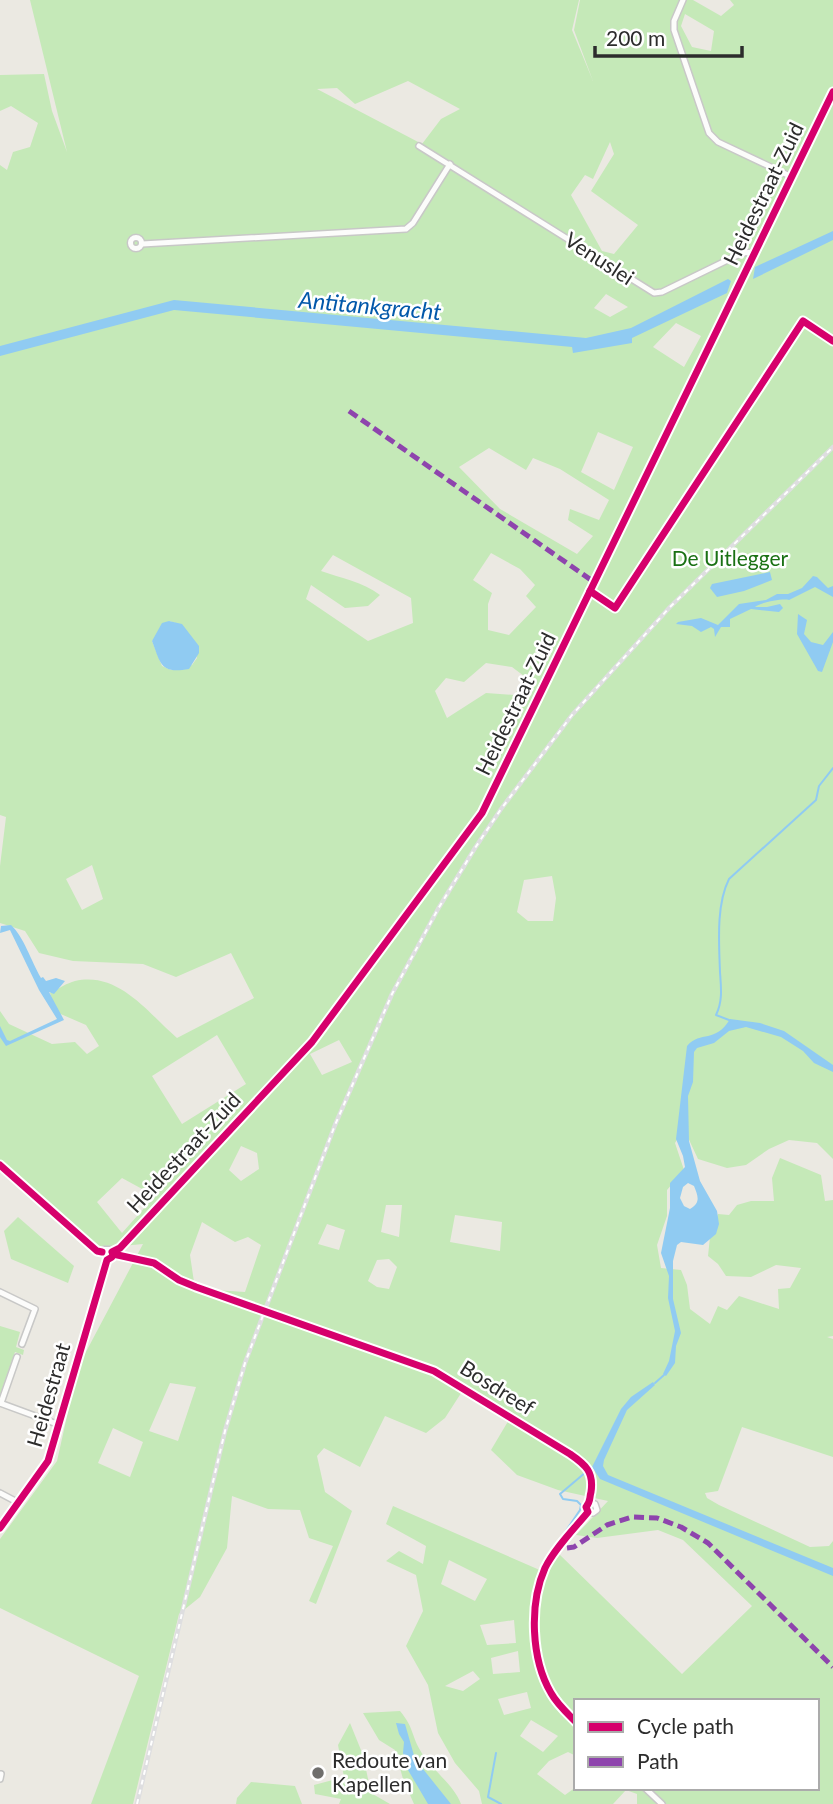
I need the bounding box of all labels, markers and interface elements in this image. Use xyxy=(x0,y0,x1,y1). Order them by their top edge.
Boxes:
scale bar xyxy=(595,14,742,58)
text: 200 m xyxy=(606,25,665,50)
street label: Heidestraat-Zuid xyxy=(717,118,808,269)
street label: Venuslei xyxy=(561,226,639,289)
water label: Antitankgracht xyxy=(296,285,443,325)
park label: De Uitlegger xyxy=(672,545,789,570)
street label: Heidestraat-Zuid xyxy=(469,628,560,779)
street label: Heidestraat-Zuid xyxy=(121,1087,245,1217)
street label: Heidestraat xyxy=(21,1339,74,1449)
street label: Bosdreef xyxy=(456,1354,540,1420)
legend xyxy=(574,1699,819,1790)
text: Cycle path xyxy=(637,1713,734,1738)
place label: Redoute van Kapellen xyxy=(332,1747,447,1796)
text: Path xyxy=(637,1748,679,1773)
marker: Redoute van Kapellen xyxy=(310,1765,326,1781)

